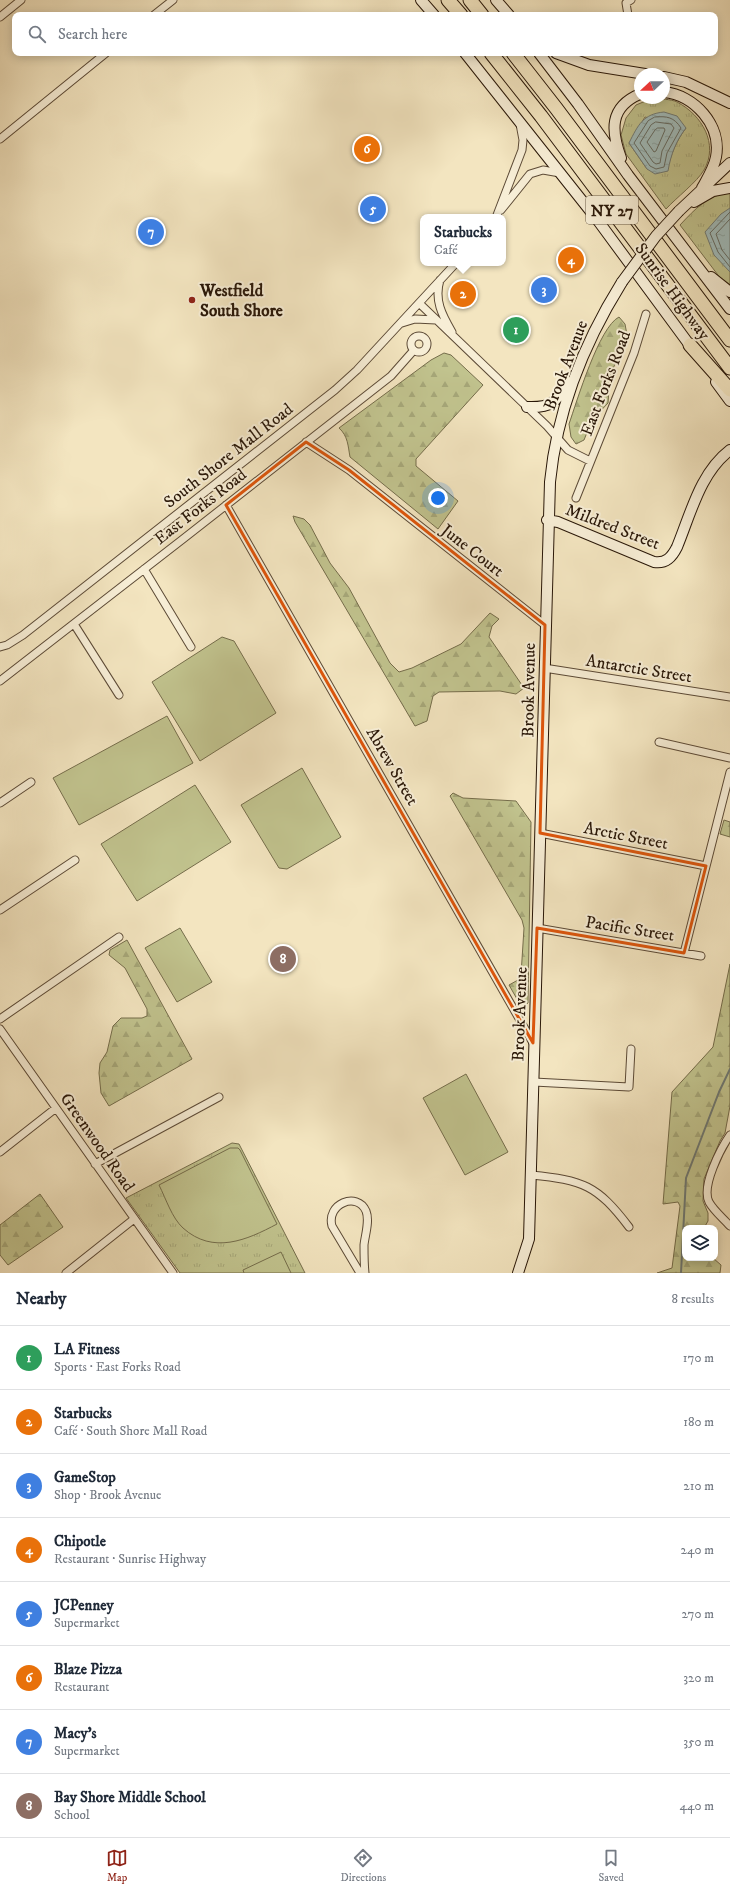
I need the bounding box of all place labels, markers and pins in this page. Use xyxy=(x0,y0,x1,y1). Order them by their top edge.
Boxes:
pin: 6 xyxy=(354,134,380,164)
pin: 5 xyxy=(360,194,386,224)
pin: 7 xyxy=(138,217,164,247)
pin: 4 xyxy=(558,245,584,275)
pin: 3 xyxy=(531,275,557,305)
pin: 2 xyxy=(450,279,476,309)
place label: Westfield South Shore xyxy=(199,280,283,322)
marker: Westfield South Shore xyxy=(187,295,197,305)
pin: 1 xyxy=(503,315,529,345)
pin: 8 xyxy=(270,944,296,974)

